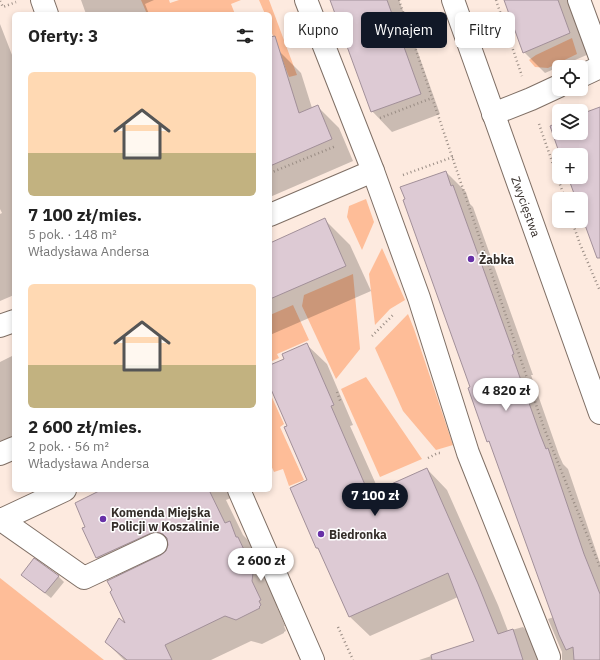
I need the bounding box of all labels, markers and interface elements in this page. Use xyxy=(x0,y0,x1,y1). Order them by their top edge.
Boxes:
chip: Kupno xyxy=(284,12,353,48)
chip: Wynajem xyxy=(361,12,447,48)
chip: Filtry xyxy=(455,12,515,48)
text: Oferty: 3 xyxy=(28,25,98,47)
icon: filters xyxy=(234,25,256,47)
map controls xyxy=(552,60,588,228)
button: locate xyxy=(552,60,588,96)
icon: home xyxy=(106,98,178,170)
button: layers xyxy=(552,104,588,140)
button: + xyxy=(552,148,588,184)
street label: Zwycięstwa xyxy=(509,174,544,239)
button: − xyxy=(552,192,588,228)
text: 7 100 zł/mies. xyxy=(28,204,142,226)
text: 5 pok. · 148 m² xyxy=(28,226,117,243)
text: Władysława Andersa xyxy=(28,243,149,260)
place label: Żabka xyxy=(479,252,514,267)
marker: Żabka xyxy=(466,254,476,264)
icon: home xyxy=(106,310,178,382)
pin: 4 820 zł xyxy=(465,378,547,412)
text: 4 820 zł xyxy=(482,382,530,399)
text: 2 600 zł/mies. xyxy=(28,416,142,438)
text: 2 pok. · 56 m² xyxy=(28,438,109,455)
text: Władysława Andersa xyxy=(28,455,149,472)
pin: 7 100 zł xyxy=(334,483,416,517)
text: 7 100 zł xyxy=(351,487,399,504)
place label: Komenda Miejska Policji w Koszalinie xyxy=(111,505,220,534)
marker: Komenda Miejska Policji w Koszalinie xyxy=(98,514,108,524)
place label: Biedronka xyxy=(329,527,387,542)
marker: Biedronka xyxy=(316,529,326,539)
pin: 2 600 zł xyxy=(220,548,302,582)
text: 2 600 zł xyxy=(237,552,285,569)

